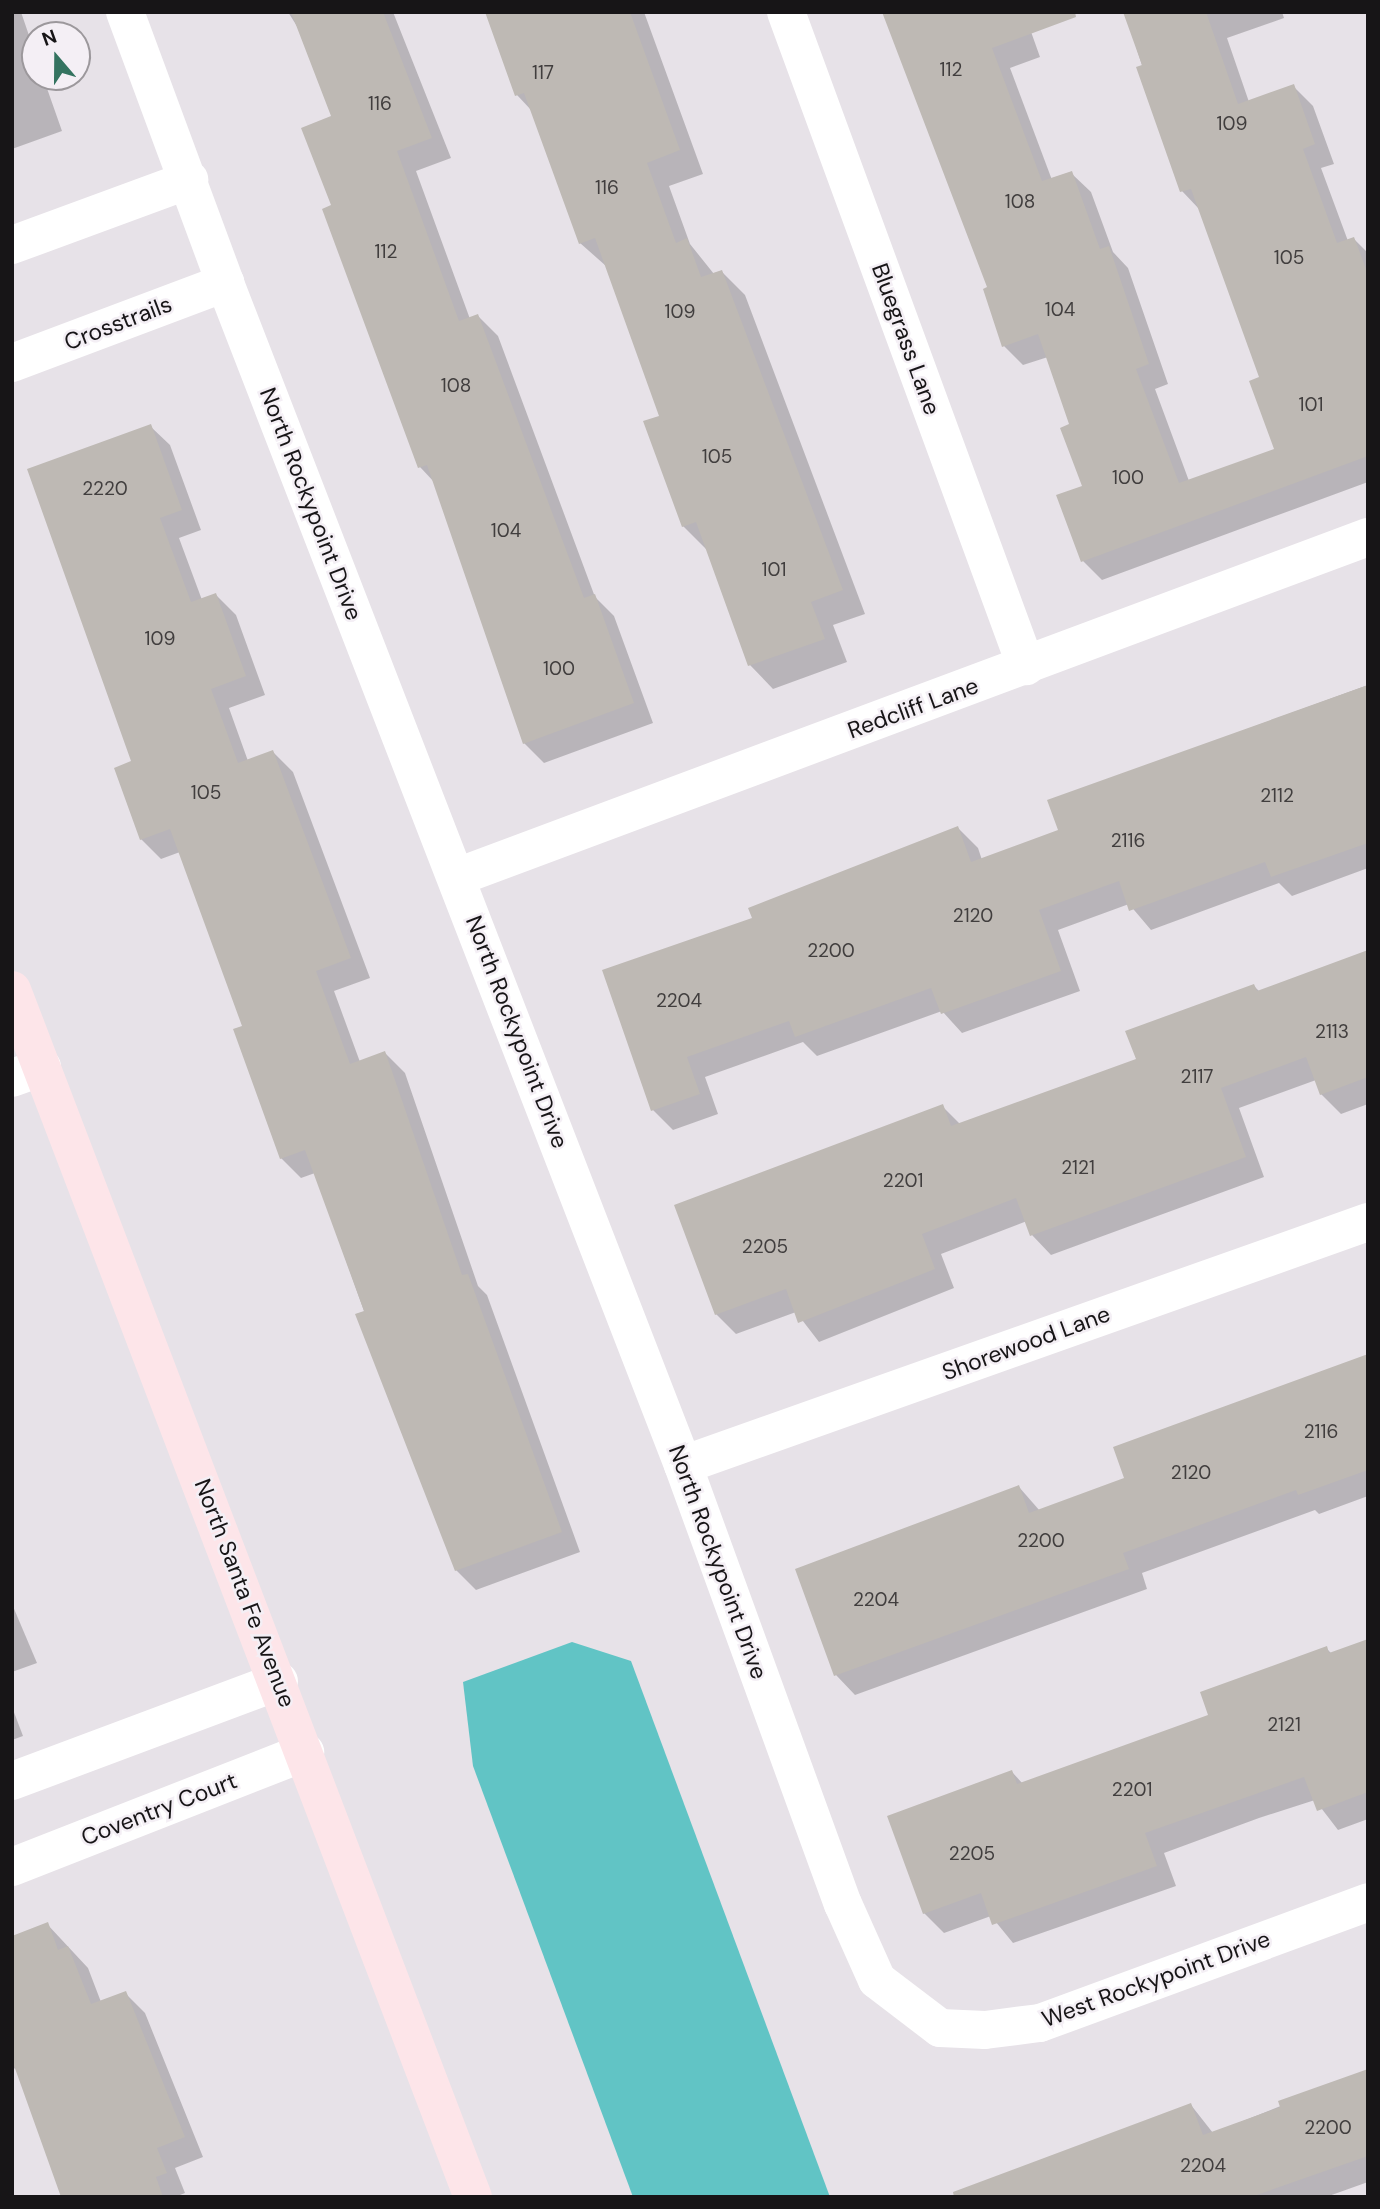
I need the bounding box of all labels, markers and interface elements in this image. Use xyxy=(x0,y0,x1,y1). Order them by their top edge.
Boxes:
north arrow xyxy=(21,21,91,91)
text: N xyxy=(39,24,60,52)
house number: 112 xyxy=(940,59,962,81)
house number: 117 xyxy=(532,62,554,84)
house number: 116 xyxy=(368,93,392,115)
house number: 109 xyxy=(1217,113,1247,135)
house number: 116 xyxy=(595,177,619,199)
house number: 108 xyxy=(1005,191,1035,213)
house number: 112 xyxy=(375,241,397,263)
house number: 105 xyxy=(1274,247,1304,269)
street label: Bluegrass Lane xyxy=(866,260,946,418)
street label: Crosstrails xyxy=(60,290,176,356)
house number: 104 xyxy=(1045,299,1075,321)
house number: 109 xyxy=(665,301,695,323)
house number: 108 xyxy=(441,375,471,397)
street label: North Rockypoint Drive xyxy=(254,384,368,624)
house number: 101 xyxy=(1299,394,1323,416)
house number: 105 xyxy=(702,446,732,468)
house number: 100 xyxy=(1112,467,1144,489)
house number: 2220 xyxy=(82,478,128,500)
house number: 104 xyxy=(491,520,521,542)
house number: 101 xyxy=(762,559,786,581)
house number: 109 xyxy=(145,628,175,650)
house number: 100 xyxy=(543,658,575,680)
street label: Redcliff Lane xyxy=(844,672,982,744)
house number: 105 xyxy=(191,782,221,804)
house number: 2112 xyxy=(1260,785,1294,807)
house number: 2116 xyxy=(1111,830,1145,852)
house number: 2120 xyxy=(953,905,993,927)
street label: North Rockypoint Drive xyxy=(460,912,574,1152)
house number: 2200 xyxy=(807,940,855,962)
house number: 2204 xyxy=(656,990,702,1012)
house number: 2113 xyxy=(1315,1021,1349,1043)
house number: 2117 xyxy=(1181,1066,1213,1088)
house number: 2121 xyxy=(1061,1157,1095,1179)
house number: 2201 xyxy=(883,1170,923,1192)
house number: 2205 xyxy=(742,1236,788,1258)
street label: Shorewood Lane xyxy=(938,1300,1114,1386)
house number: 2116 xyxy=(1304,1421,1338,1443)
street label: North Rockypoint Drive xyxy=(663,1441,773,1683)
house number: 2120 xyxy=(1171,1462,1211,1484)
street label: North Santa Fe Avenue xyxy=(189,1475,301,1711)
house number: 2200 xyxy=(1017,1530,1065,1552)
house number: 2204 xyxy=(853,1589,899,1611)
house number: 2121 xyxy=(1267,1714,1301,1736)
street label: Coventry Court xyxy=(77,1767,241,1851)
house number: 2201 xyxy=(1112,1779,1152,1801)
house number: 2205 xyxy=(949,1843,995,1865)
street label: West Rockypoint Drive xyxy=(1038,1925,1274,2033)
house number: 2200 xyxy=(1304,2117,1352,2139)
house number: 2204 xyxy=(1180,2155,1226,2177)

